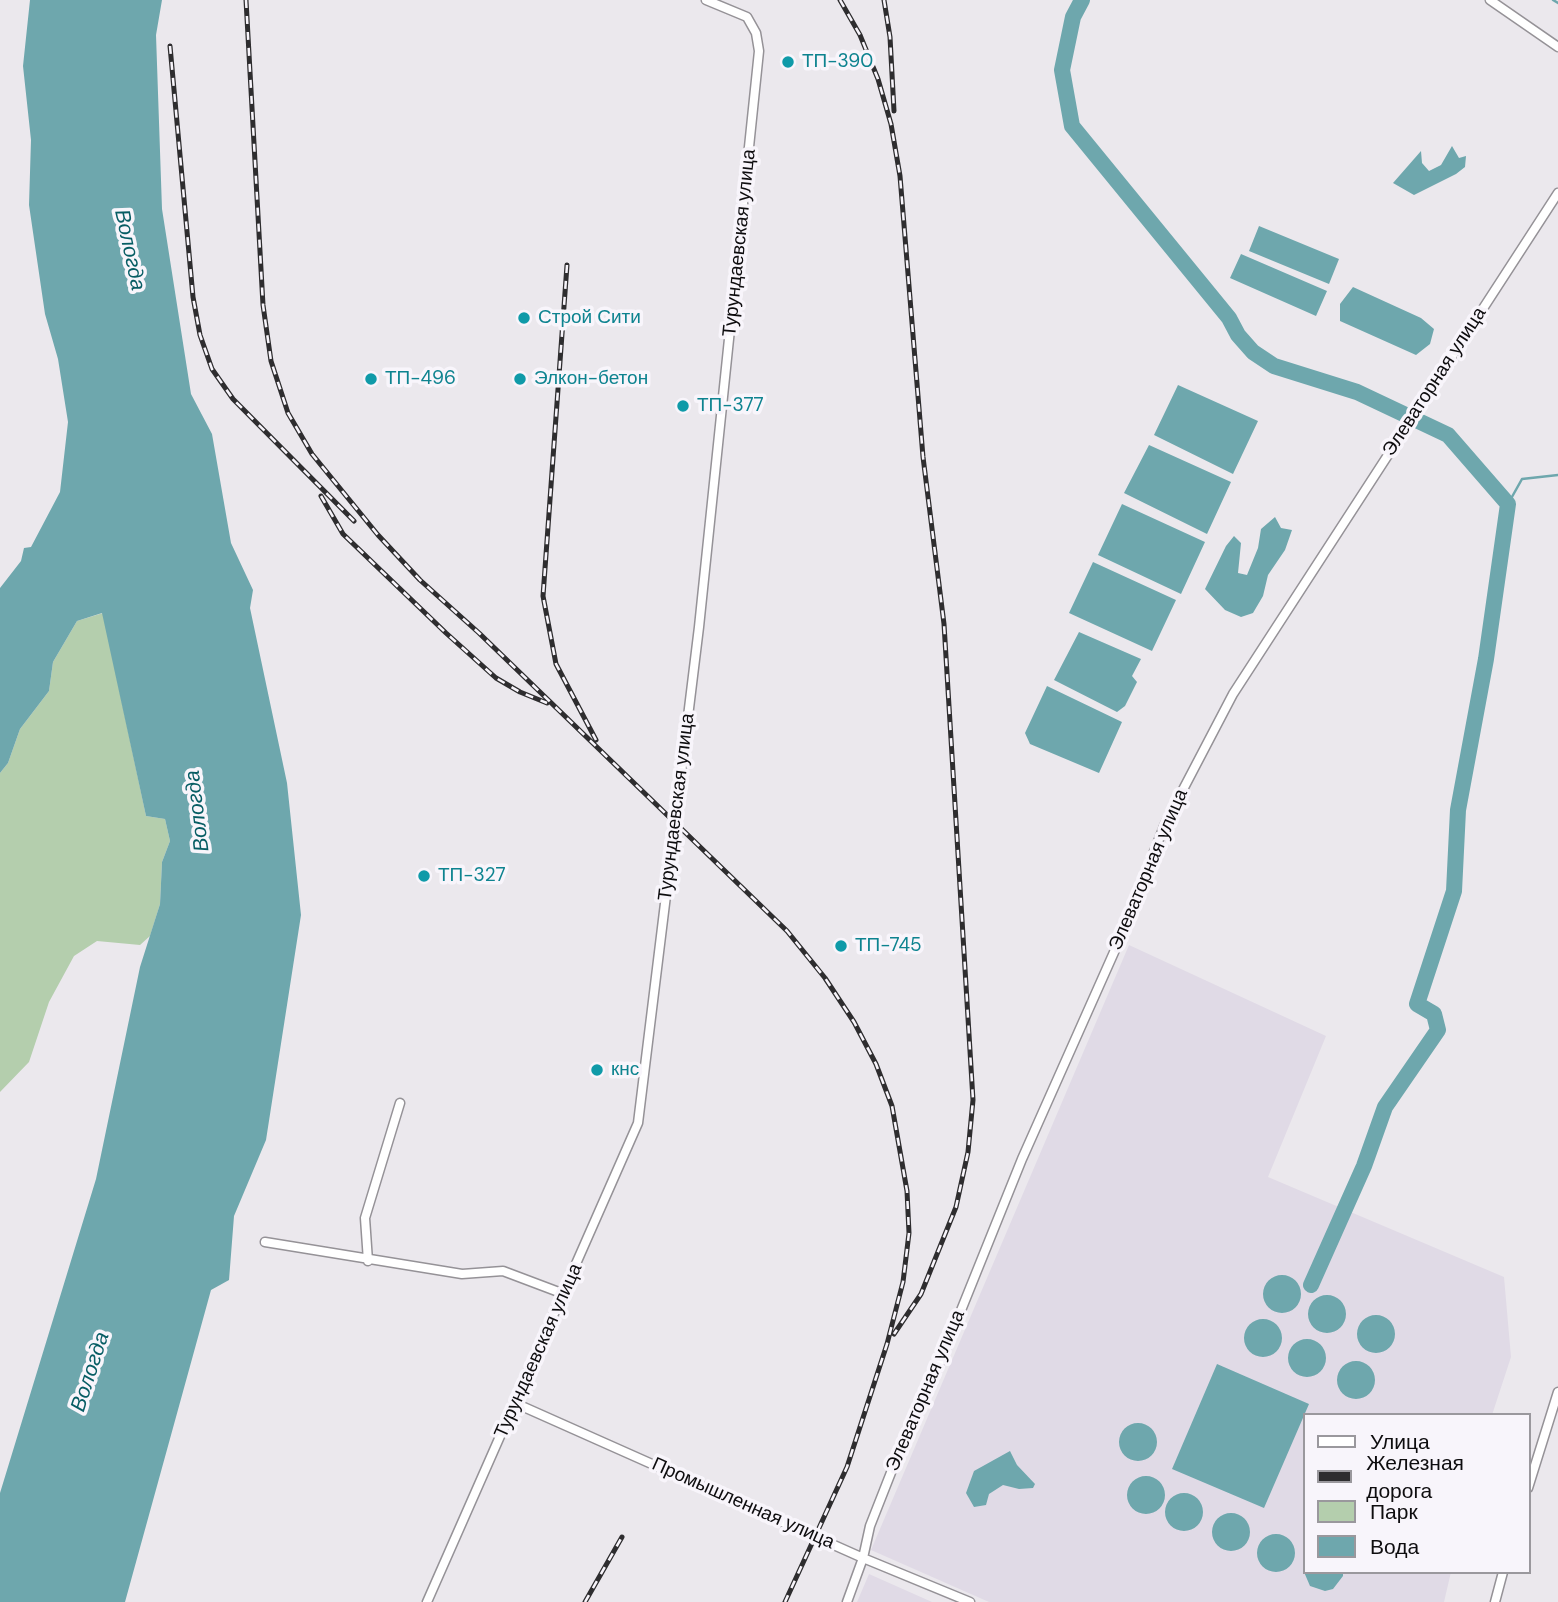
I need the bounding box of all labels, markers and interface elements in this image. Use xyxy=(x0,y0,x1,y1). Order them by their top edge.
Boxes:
place label: ТП-390 xyxy=(802,51,873,73)
marker: ТП-390 xyxy=(780,54,796,70)
street label: Турундаевская улица xyxy=(719,148,761,338)
water label: Вологда xyxy=(108,207,150,293)
street label: Элеваторная улица xyxy=(1378,303,1492,461)
place label: Строй Сити xyxy=(538,307,641,329)
marker: Строй Сити xyxy=(516,310,532,326)
place label: ТП-496 xyxy=(385,368,456,390)
place label: Элкон-бетон xyxy=(534,368,648,390)
marker: ТП-496 xyxy=(363,371,379,387)
marker: Элкон-бетон xyxy=(512,371,528,387)
place label: ТП-377 xyxy=(697,395,764,417)
marker: ТП-377 xyxy=(675,398,691,414)
street label: Турундаевская улица xyxy=(654,712,700,902)
water label: Вологда xyxy=(180,769,216,853)
street label: Элеваторная улица xyxy=(1105,786,1193,954)
place label: ТП-327 xyxy=(438,865,506,887)
marker: ТП-327 xyxy=(416,868,432,884)
place label: ТП-745 xyxy=(855,935,922,957)
marker: ТП-745 xyxy=(833,938,849,954)
place label: кнс xyxy=(611,1059,639,1081)
marker: кнс xyxy=(589,1062,605,1078)
street label: Турундаевская улица xyxy=(490,1260,588,1442)
street label: Элеваторная улица xyxy=(882,1307,970,1475)
water label: Вологда xyxy=(66,1329,116,1415)
legend xyxy=(1302,1413,1530,1574)
text: Улица xyxy=(1370,1428,1430,1456)
text: Железная дорога xyxy=(1366,1449,1464,1505)
street label: Промышленная улица xyxy=(648,1453,838,1555)
text: Парк xyxy=(1370,1498,1418,1526)
text: Вода xyxy=(1370,1533,1419,1561)

